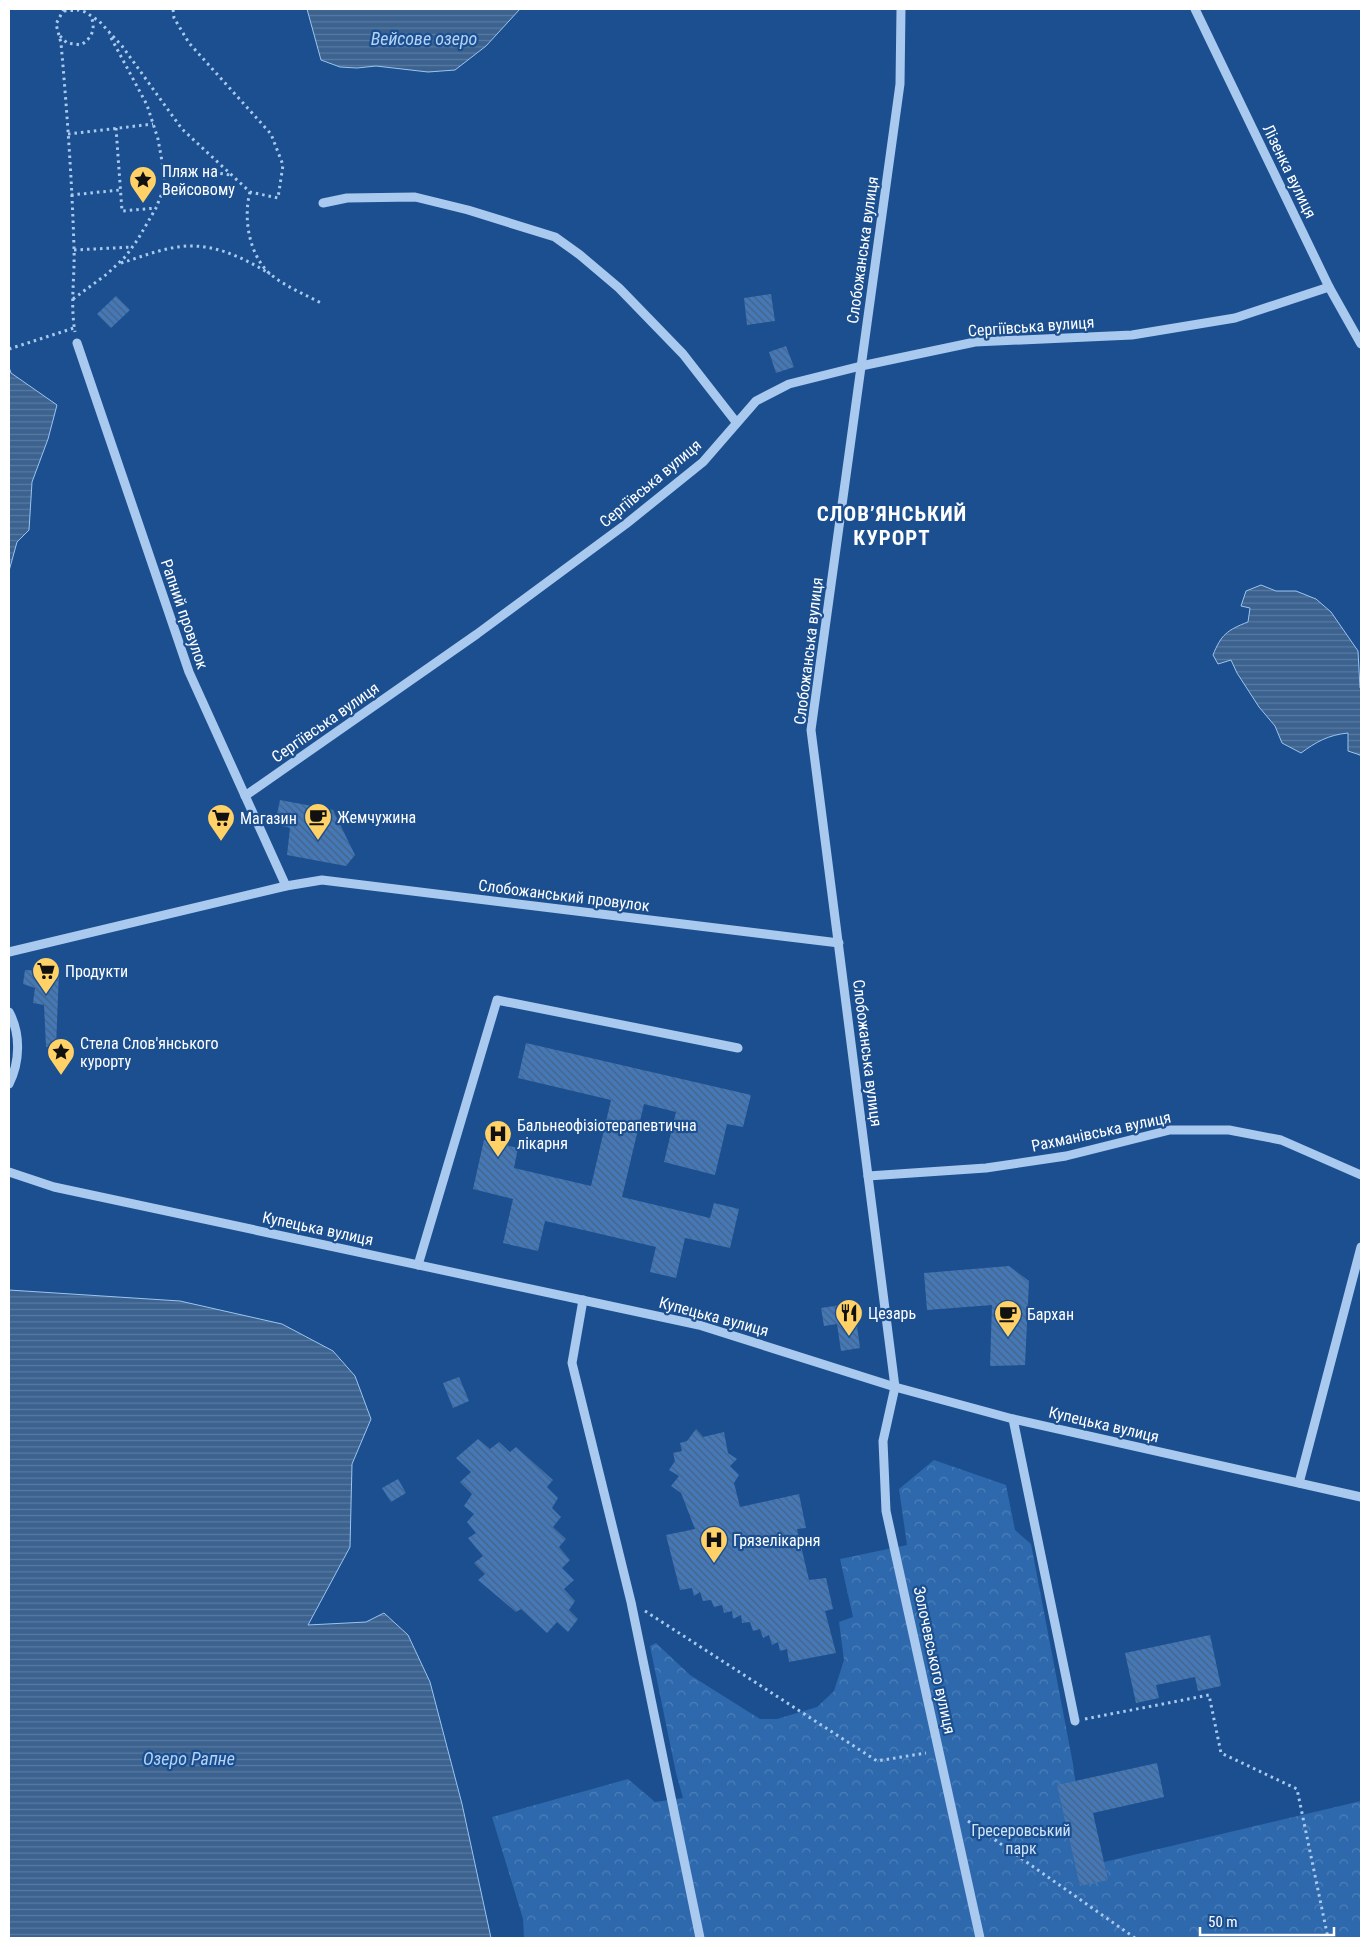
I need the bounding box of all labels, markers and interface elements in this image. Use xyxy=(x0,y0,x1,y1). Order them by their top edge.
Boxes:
water label: Вейсове озеро xyxy=(371,28,477,49)
street label: Лізенка вулиця xyxy=(1259,121,1320,221)
place label: Пляж на Вейсовому xyxy=(162,162,235,199)
place icon: Пляж на Вейсовому xyxy=(128,165,158,204)
street label: Слобожанська вулиця xyxy=(843,175,882,325)
street label: Сергіївська вулиця xyxy=(967,313,1095,340)
street label: Сергіївська вулиця xyxy=(596,435,705,531)
district label: СЛОВ’ЯНСЬКИЙ КУРОРТ xyxy=(817,502,967,550)
street label: Рапний провулок xyxy=(157,557,212,672)
street label: Слобожанська вулиця xyxy=(790,576,827,726)
street label: Сергіївська вулиця xyxy=(268,678,383,767)
cafe icon: Жемчужина xyxy=(303,802,333,841)
supermarket icon: Магазин xyxy=(206,803,236,842)
place label: Жемчужина xyxy=(337,808,416,827)
place label: Магазин xyxy=(240,809,297,828)
street label: Слобожанський провулок xyxy=(477,876,651,915)
supermarket icon: Продукти xyxy=(31,956,61,995)
place label: Продукти xyxy=(65,962,128,981)
street label: Слобожанська вулиця xyxy=(849,978,886,1128)
place label: Стела Слов'янського курорту xyxy=(80,1034,219,1071)
place icon: Стела Слов'янського курорту xyxy=(46,1037,76,1076)
street label: Рахманівська вулиця xyxy=(1030,1107,1173,1156)
place label: Бальнеофізіотерапевтична лікарня xyxy=(517,1116,697,1153)
hospital icon: Бальнеофізіотерапевтична лікарня xyxy=(483,1119,513,1158)
street label: Купецька вулиця xyxy=(261,1207,375,1250)
street label: Купецька вулиця xyxy=(657,1293,771,1340)
restaurant icon: Цезарь xyxy=(834,1298,864,1337)
cafe icon: Бархан xyxy=(993,1299,1023,1338)
place label: Цезарь xyxy=(868,1304,916,1323)
place label: Бархан xyxy=(1027,1305,1074,1324)
street label: Купецька вулиця xyxy=(1047,1403,1161,1446)
hospital icon: Грязелікарня xyxy=(699,1525,729,1564)
place label: Грязелікарня xyxy=(733,1531,820,1550)
street label: Золочевського вулиця xyxy=(910,1585,959,1736)
water label: Озеро Рапне xyxy=(143,1748,235,1769)
park label: Гресеровський парк xyxy=(971,1821,1071,1858)
scale bar xyxy=(1200,1904,1334,1936)
text: 50 m xyxy=(1208,1913,1238,1931)

